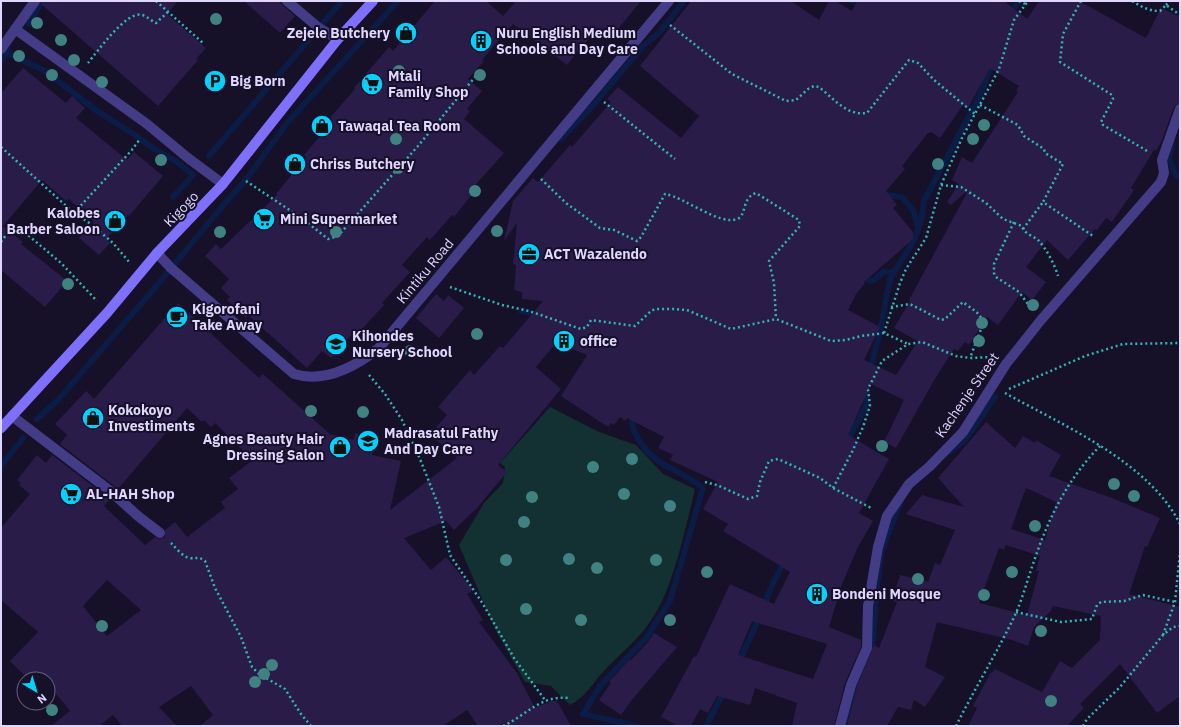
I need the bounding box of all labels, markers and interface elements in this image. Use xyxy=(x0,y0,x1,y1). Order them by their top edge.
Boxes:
shop icon: Zejele Butchery xyxy=(393,20,419,46)
place label: Zejele Butchery xyxy=(287,24,391,42)
place label: Nuru English Medium Schools and Day Care xyxy=(496,24,638,58)
building icon: Nuru English Medium Schools and Day Care xyxy=(468,28,494,54)
place label: Mtali Family Shop xyxy=(388,67,469,101)
parking icon: Big Born xyxy=(202,68,228,94)
supermarket icon: Mtali Family Shop xyxy=(359,71,385,97)
place label: Big Born xyxy=(230,72,286,90)
shop icon: Tawaqal Tea Room xyxy=(309,113,335,139)
place label: Tawaqal Tea Room xyxy=(338,117,461,135)
shop icon: Chriss Butchery xyxy=(282,151,308,177)
place label: Chriss Butchery xyxy=(310,155,415,173)
street label: Kigogo xyxy=(160,187,202,231)
place label: Kalobes Barber Saloon xyxy=(7,204,100,238)
supermarket icon: Mini Supermarket xyxy=(251,206,277,232)
shop icon: Kalobes Barber Saloon xyxy=(102,208,128,234)
place label: Mini Supermarket xyxy=(280,210,397,228)
street label: Kintiku Road xyxy=(393,235,457,307)
office icon: ACT Wazalendo xyxy=(516,241,542,267)
place label: ACT Wazalendo xyxy=(544,245,647,263)
place label: Kigorofani Take Away xyxy=(192,300,263,334)
cafe icon: Kigorofani Take Away xyxy=(164,304,190,330)
place label: Kihondes Nursery School xyxy=(352,327,452,361)
building icon: office xyxy=(551,328,577,354)
school or university icon: Kihondes Nursery School xyxy=(323,331,349,357)
place label: office xyxy=(580,332,617,350)
street label: Kachenje Street xyxy=(931,349,1003,441)
place label: Kokokoyo Investiments xyxy=(108,401,195,435)
shop icon: Kokokoyo Investiments xyxy=(80,405,106,431)
place label: Madrasatul Fathy And Day Care xyxy=(384,424,499,458)
school or university icon: Madrasatul Fathy And Day Care xyxy=(355,428,381,454)
place label: Agnes Beauty Hair Dressing Salon xyxy=(203,430,324,464)
shop icon: Agnes Beauty Hair Dressing Salon xyxy=(327,434,353,460)
supermarket icon: AL-HAH Shop xyxy=(58,481,84,507)
place label: AL-HAH Shop xyxy=(86,485,175,503)
building icon: Bondeni Mosque xyxy=(804,581,830,607)
place label: Bondeni Mosque xyxy=(832,585,941,603)
north arrow xyxy=(16,671,56,711)
text: N xyxy=(35,691,50,707)

